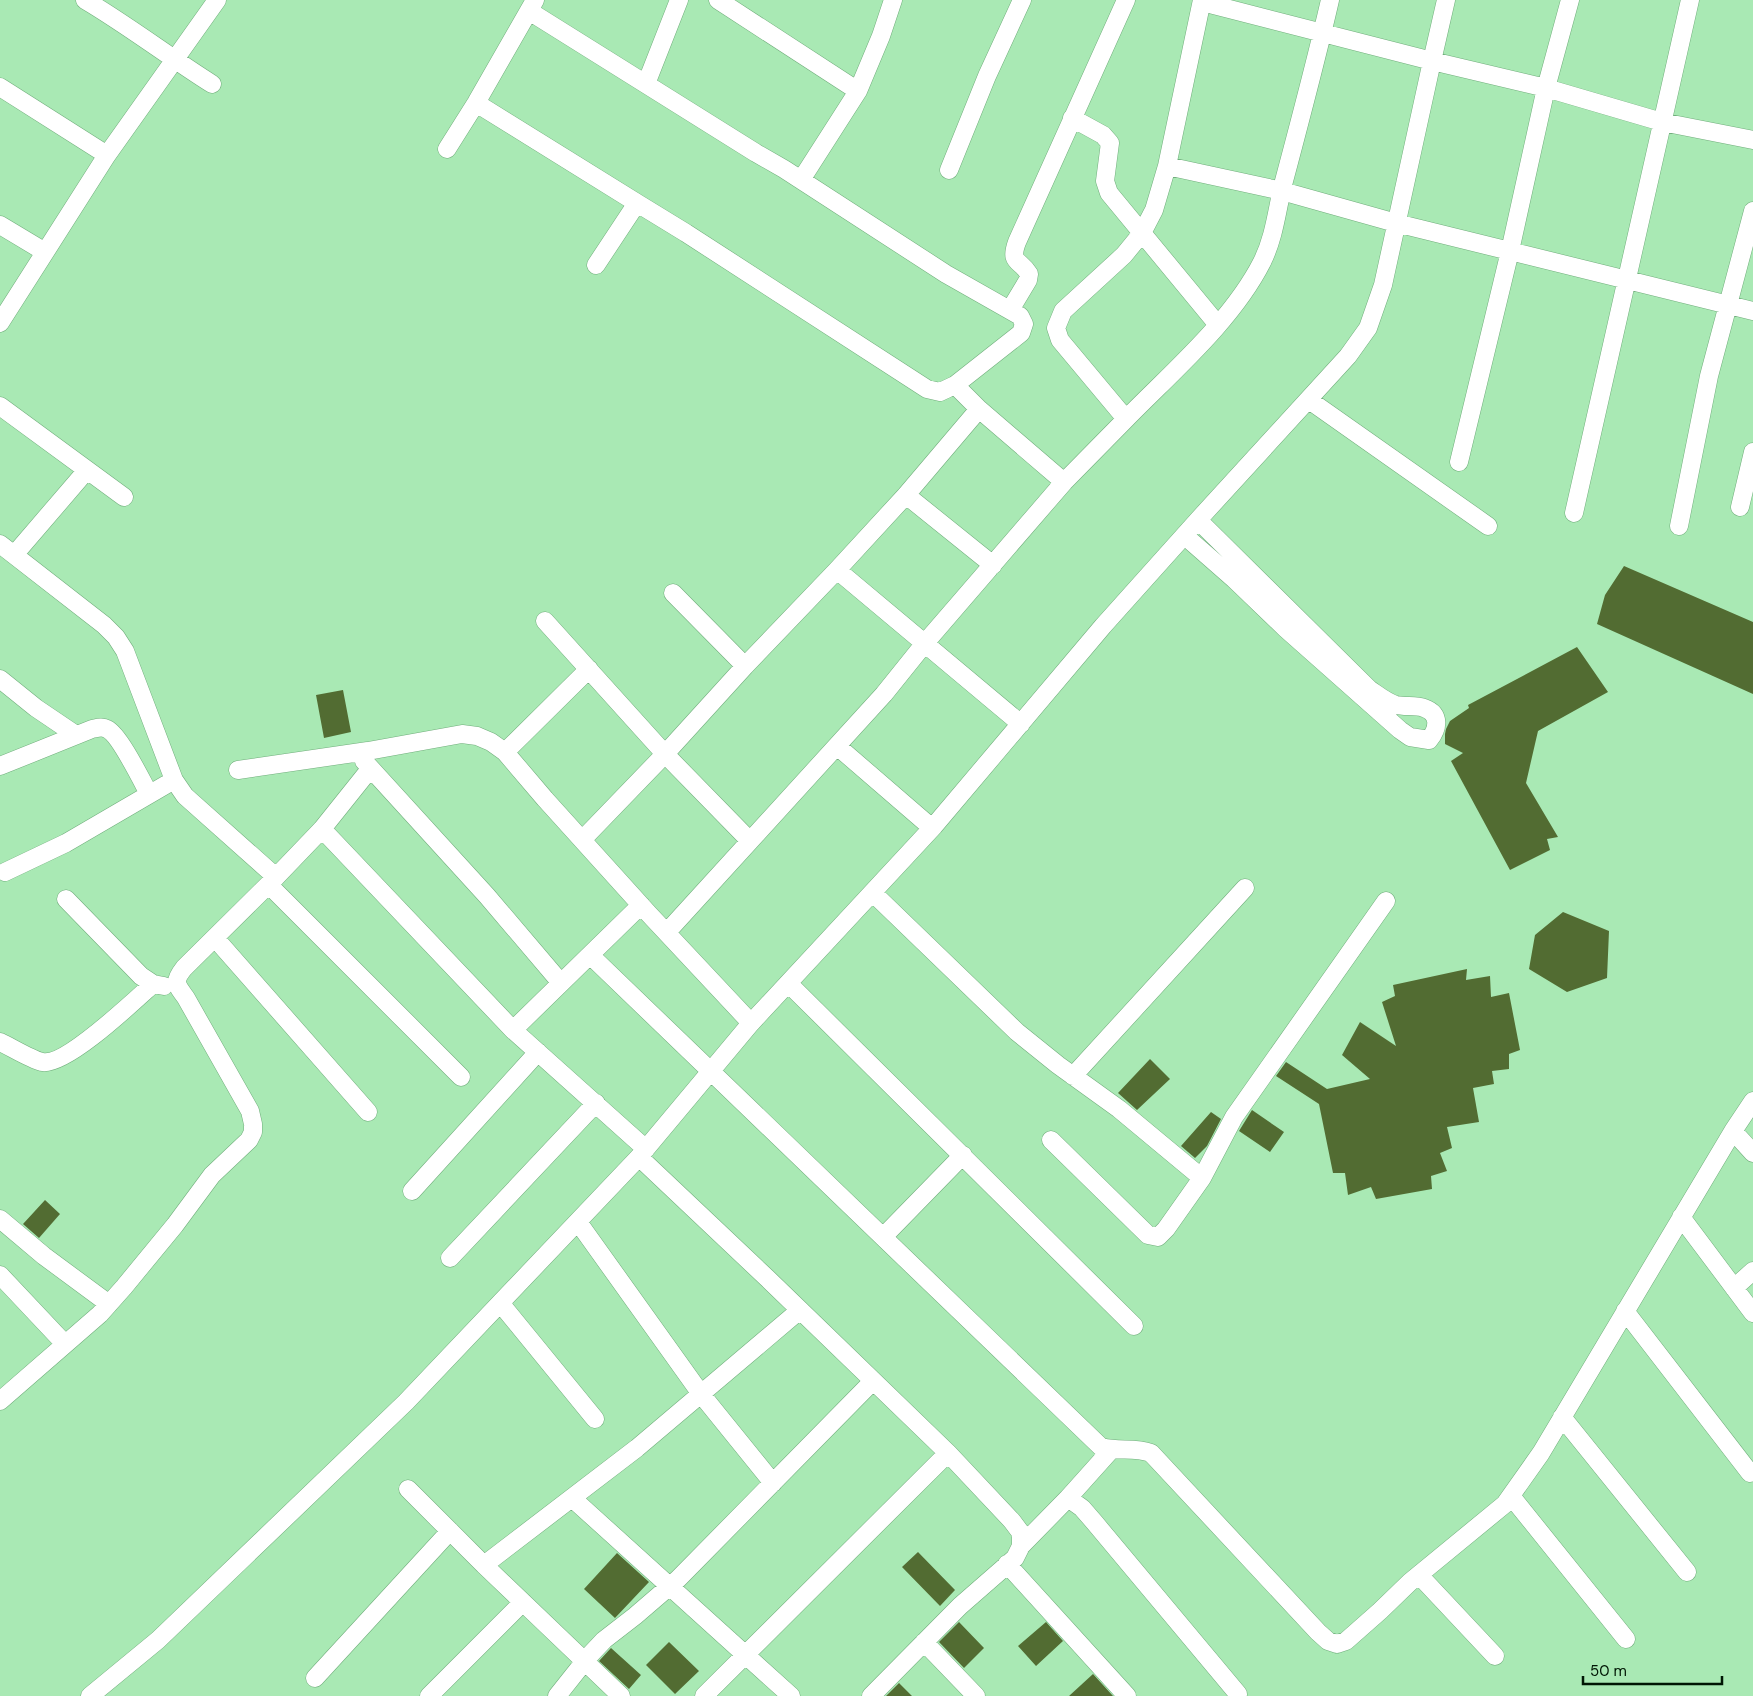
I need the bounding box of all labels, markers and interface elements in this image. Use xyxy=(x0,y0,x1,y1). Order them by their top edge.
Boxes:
scale bar xyxy=(1583,1654,1722,1686)
text: 50 m xyxy=(1590,1661,1627,1681)

